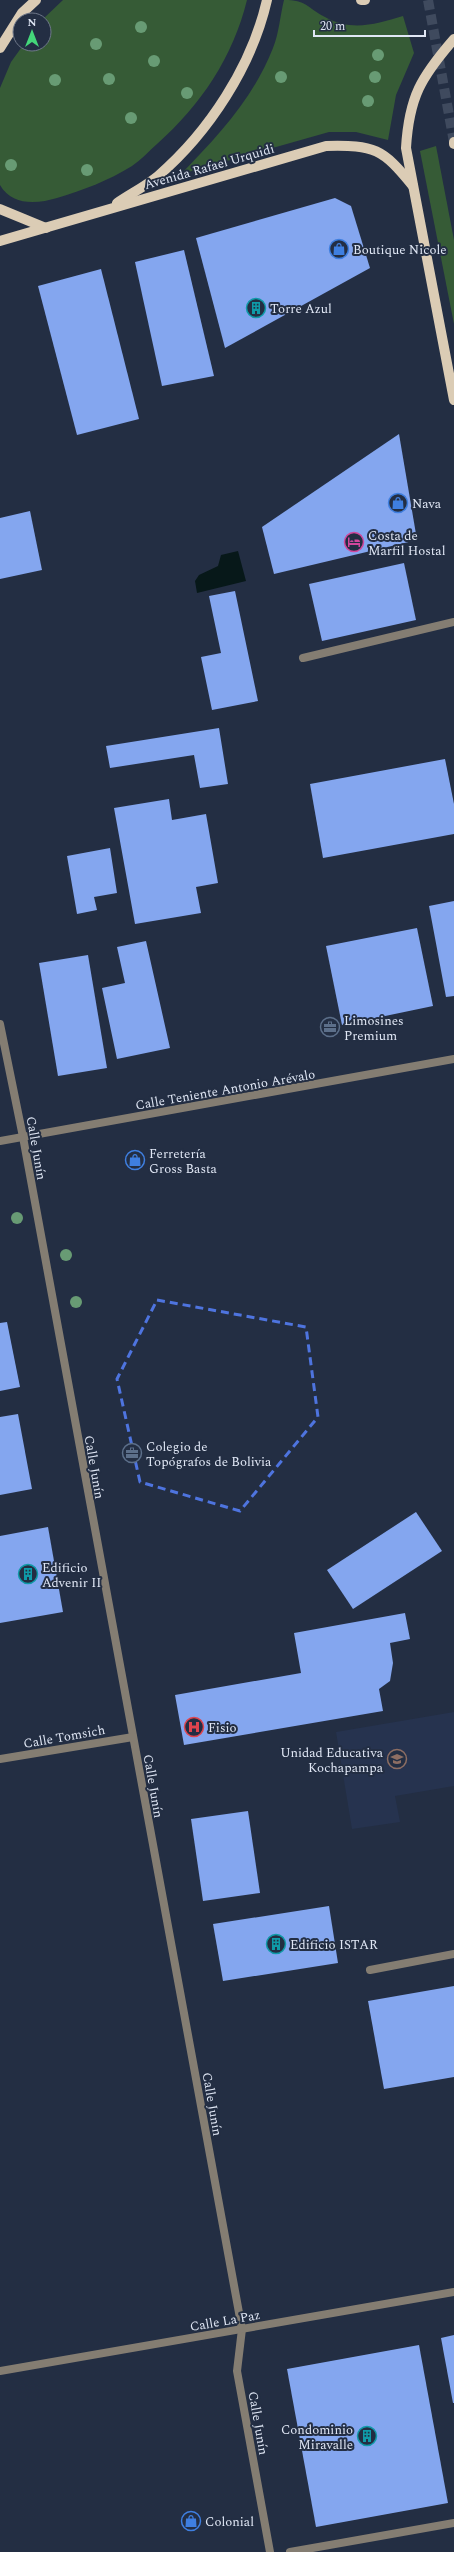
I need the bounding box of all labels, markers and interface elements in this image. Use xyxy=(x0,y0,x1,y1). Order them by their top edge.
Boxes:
north arrow xyxy=(12,12,52,52)
scale bar xyxy=(314,12,425,38)
text: N xyxy=(28,14,37,31)
text: 20 m xyxy=(320,17,345,36)
street label: Avenida Rafael Urquidi xyxy=(142,139,277,195)
shop icon: Boutique Nicole xyxy=(328,238,350,260)
place label: Boutique Nicole xyxy=(353,240,447,260)
building icon: Torre Azul xyxy=(245,297,267,319)
place label: Torre Azul xyxy=(270,299,332,319)
shop icon: Nava xyxy=(387,492,409,514)
place label: Nava xyxy=(412,494,442,514)
place label: Costa de Marfil Hostal xyxy=(368,526,446,561)
hotel icon: Costa de Marfil Hostal xyxy=(343,531,365,553)
place label: Limosines Premium xyxy=(344,1011,404,1046)
office icon: Limosines Premium xyxy=(319,1016,341,1038)
street label: Calle Teniente Antonio Arévalo xyxy=(134,1064,317,1116)
street label: Calle Junín xyxy=(21,1115,52,1182)
place label: Ferretería Gross Basta xyxy=(149,1144,218,1179)
shop icon: Ferretería Gross Basta xyxy=(124,1149,146,1171)
street label: Calle Junín xyxy=(79,1434,110,1501)
place label: Colegio de Topógrafos de Bolivia xyxy=(146,1437,272,1472)
office icon: Colegio de Topógrafos de Bolivia xyxy=(121,1442,143,1464)
place label: Edificio Advenir II xyxy=(42,1558,101,1593)
building icon: Edificio Advenir II xyxy=(17,1563,39,1585)
hospital icon: Fisio xyxy=(183,1716,205,1738)
place label: Fisio xyxy=(208,1718,237,1738)
street label: Calle Tomsich xyxy=(22,1720,107,1754)
place label: Unidad Educativa Kochapampa xyxy=(280,1743,384,1778)
school or university icon: Unidad Educativa Kochapampa xyxy=(386,1748,408,1770)
street label: Calle Junín xyxy=(138,1753,169,1820)
building icon: Edificio ISTAR xyxy=(265,1933,287,1955)
place label: Edificio ISTAR xyxy=(290,1935,378,1955)
street label: Calle Junín xyxy=(197,2071,228,2138)
street label: Calle La Paz xyxy=(188,2305,262,2337)
street label: Calle Junín xyxy=(243,2390,274,2457)
place label: Condominio Miravalle xyxy=(281,2420,353,2455)
building icon: Condominio Miravalle xyxy=(356,2425,378,2447)
shop icon: Colonial xyxy=(180,2510,202,2532)
place label: Colonial xyxy=(205,2512,254,2532)

